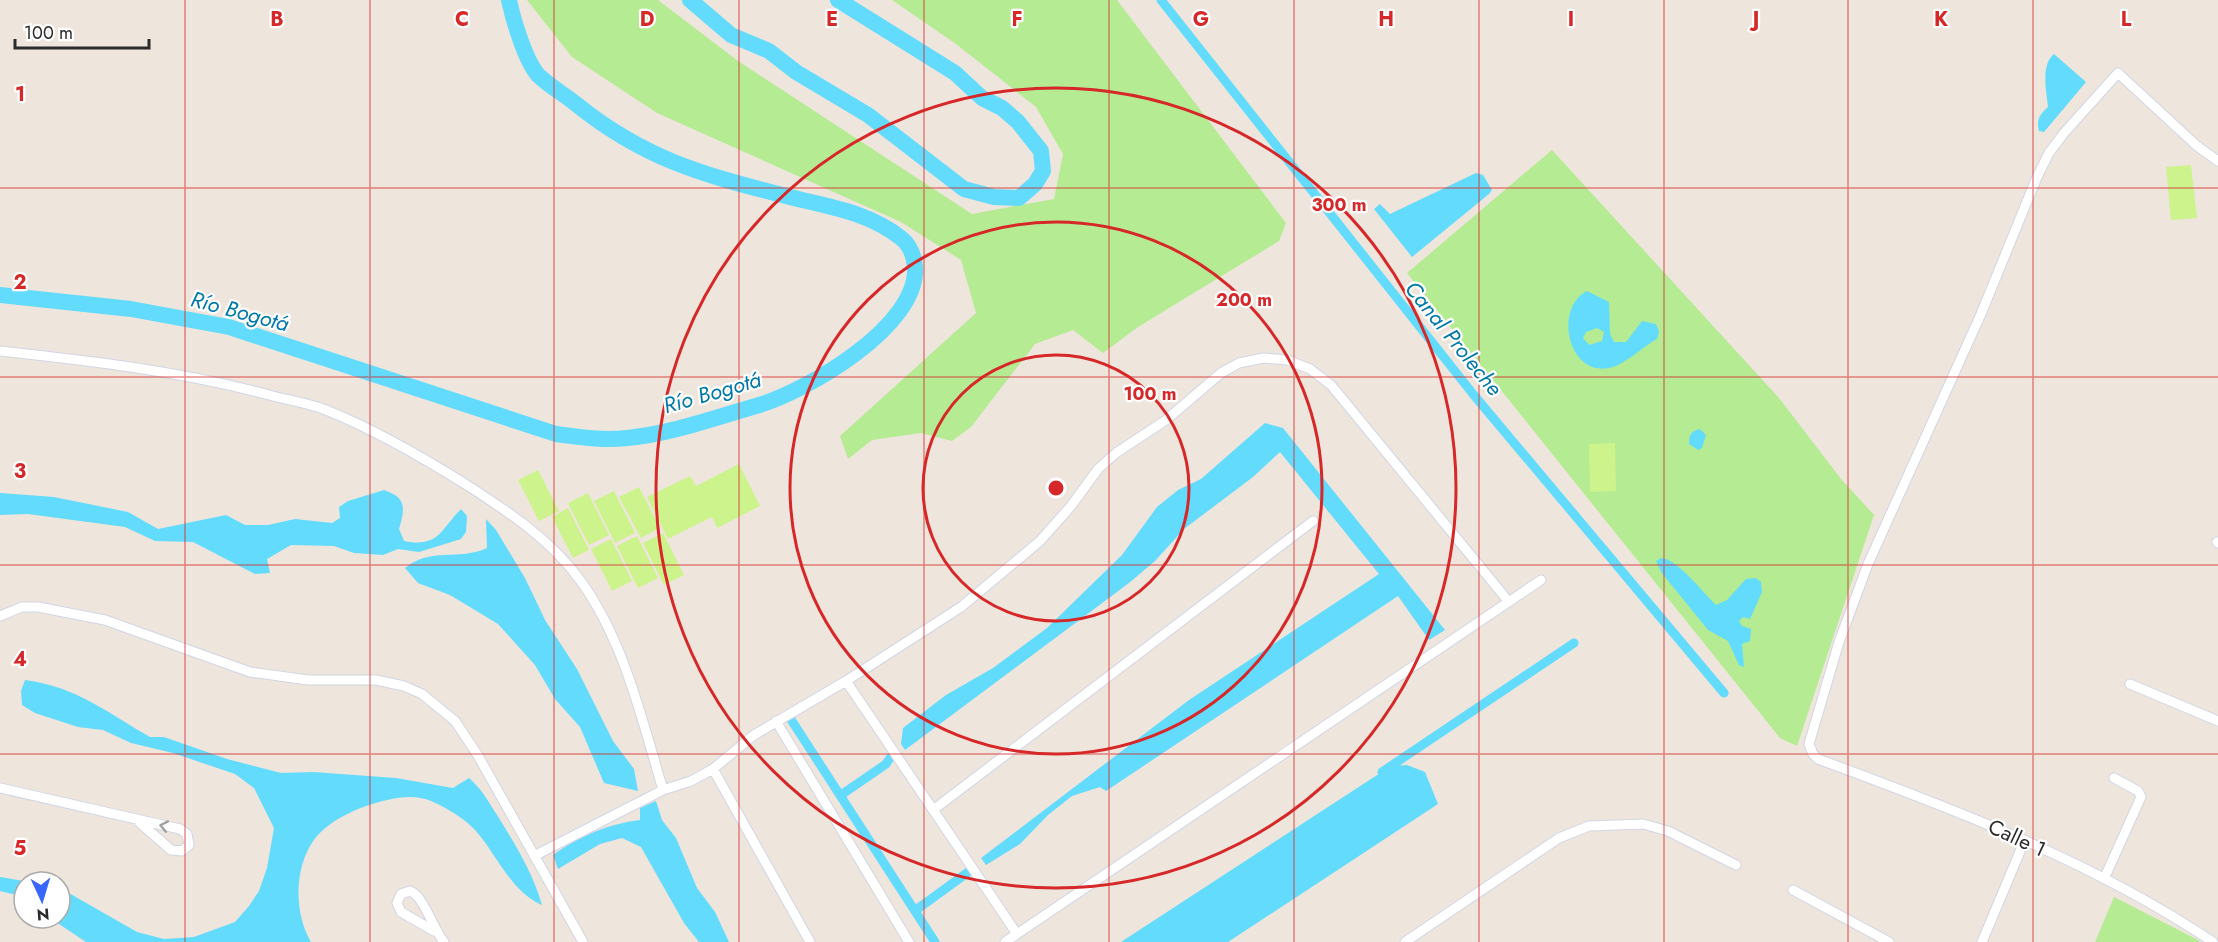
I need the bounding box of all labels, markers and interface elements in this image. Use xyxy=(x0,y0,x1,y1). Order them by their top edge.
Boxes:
text: B xyxy=(270,5,284,34)
text: C xyxy=(455,5,469,34)
text: D xyxy=(640,5,654,34)
text: E xyxy=(826,5,838,34)
text: F xyxy=(1011,5,1023,34)
text: G xyxy=(1193,5,1209,34)
text: H xyxy=(1378,5,1394,34)
text: I xyxy=(1568,5,1574,34)
text: J xyxy=(1749,5,1759,34)
text: K xyxy=(1934,5,1948,34)
text: L xyxy=(2121,5,2132,34)
scale bar xyxy=(15,12,148,50)
text: 100 m xyxy=(24,20,73,46)
text: 1 xyxy=(15,80,25,109)
text: 300 m xyxy=(1311,192,1367,218)
text: 2 xyxy=(13,268,27,297)
water label: Canal Proleche xyxy=(1398,274,1510,402)
water label: Río Bogotá xyxy=(187,283,293,339)
text: 200 m xyxy=(1216,287,1272,313)
water label: Río Bogotá xyxy=(659,363,765,421)
text: 100 m xyxy=(1123,381,1177,407)
text: 3 xyxy=(14,457,26,486)
centre of rings xyxy=(1046,478,1066,498)
text: 4 xyxy=(13,645,27,674)
street label: Calle 1 xyxy=(1983,812,2051,864)
one-way arrow xyxy=(160,820,170,833)
text: 5 xyxy=(14,834,27,863)
north arrow xyxy=(12,870,72,930)
text: N xyxy=(36,903,50,926)

